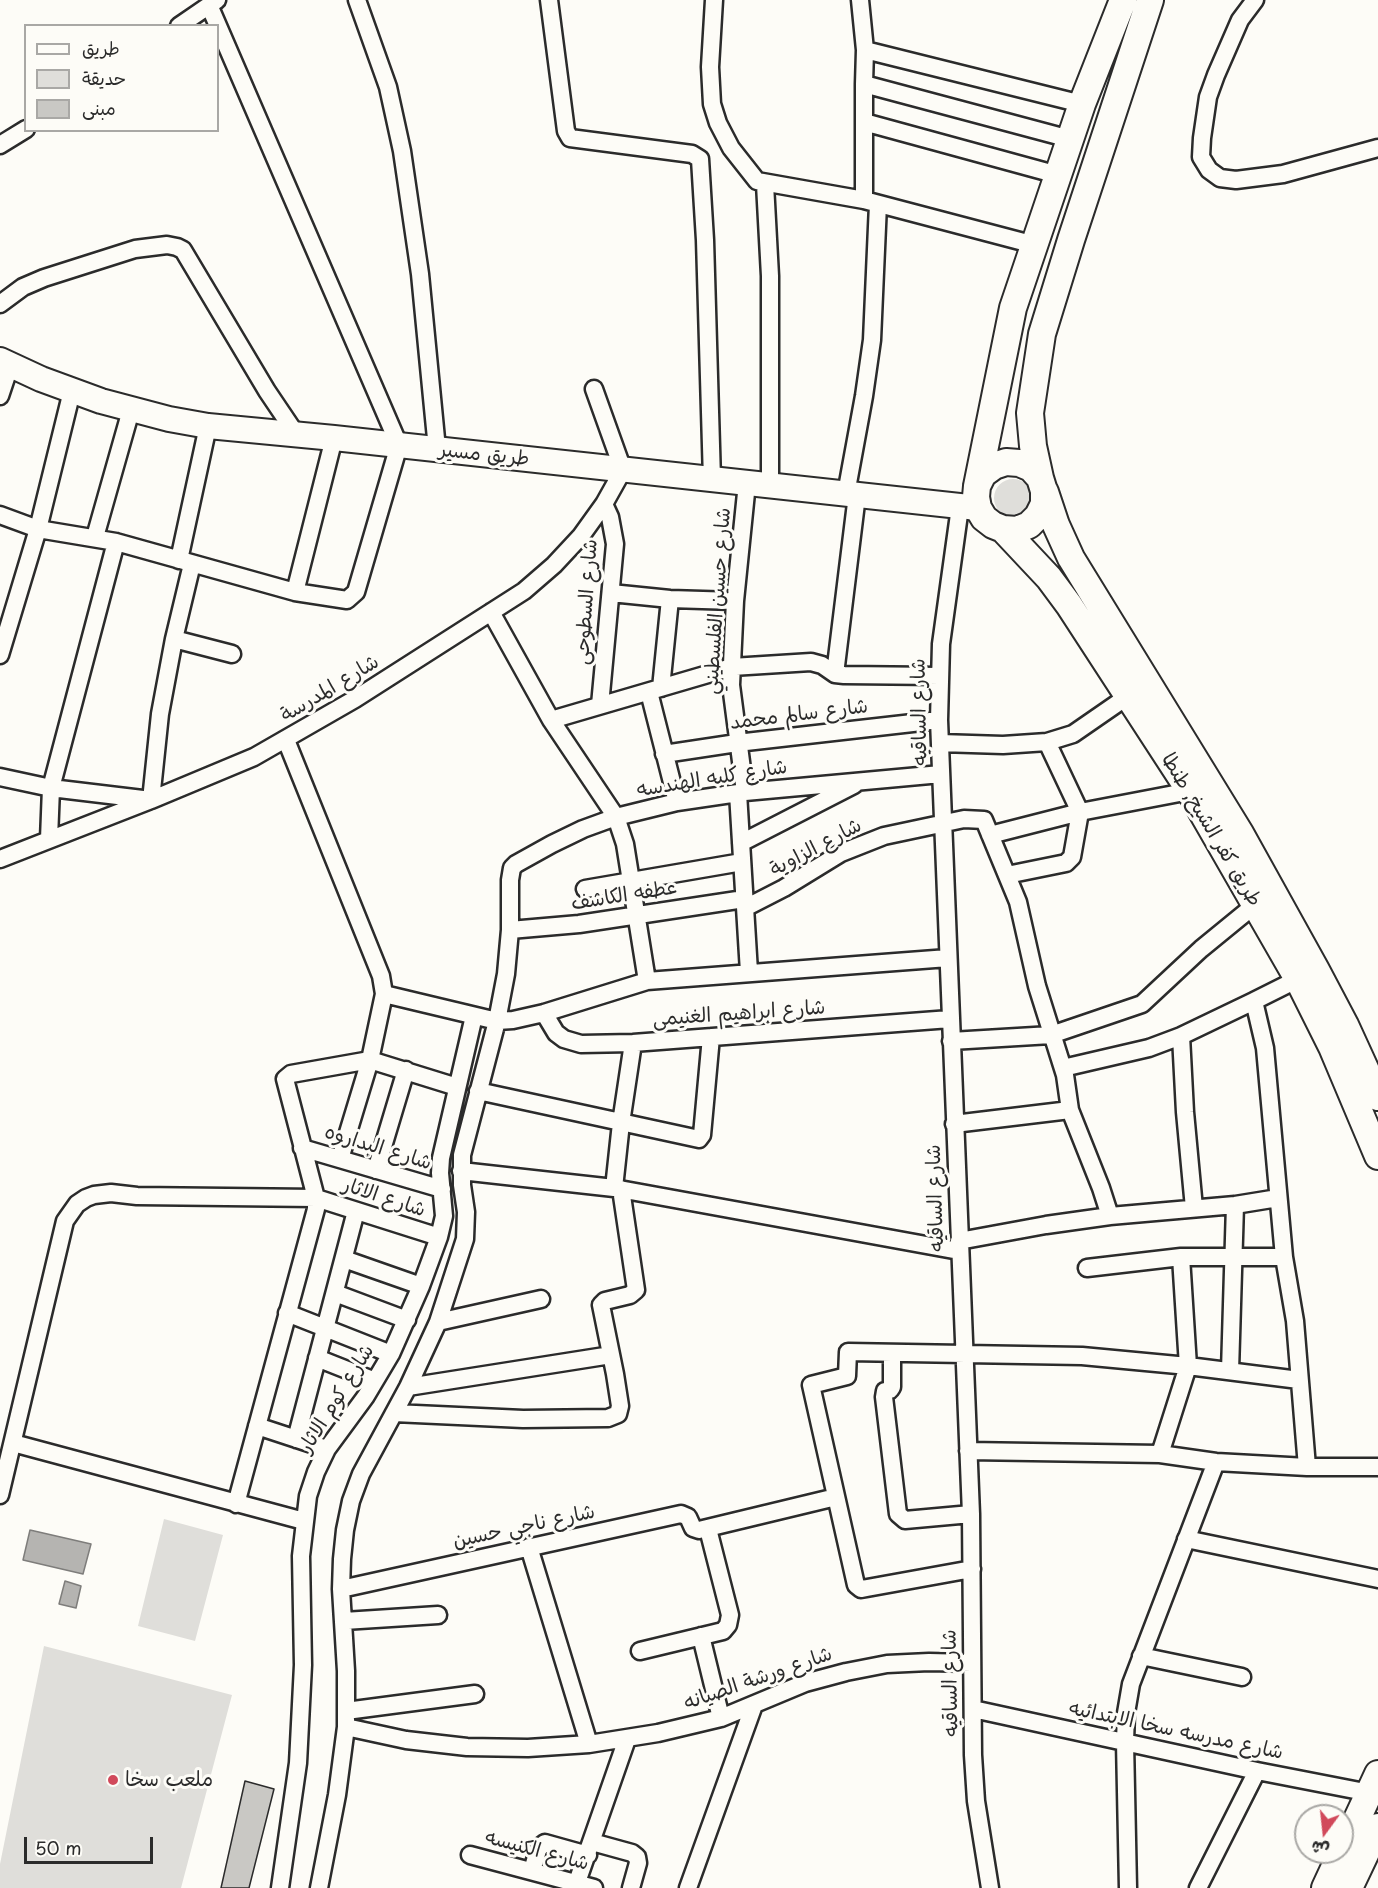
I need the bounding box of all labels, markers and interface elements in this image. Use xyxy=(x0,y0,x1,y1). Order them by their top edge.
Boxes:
legend xyxy=(24,24,219,132)
text: طريق xyxy=(82,34,120,61)
text: حديقة xyxy=(82,64,126,91)
text: مبنى xyxy=(82,94,116,121)
street label: طريق مسير xyxy=(438,438,530,472)
street label: شارع حسين الفلسطيني xyxy=(699,507,737,695)
street label: شارع السطوحى xyxy=(571,538,603,666)
street label: شارع المدرسة xyxy=(276,650,384,728)
street label: شارع الساقيه xyxy=(907,658,933,766)
street label: شارع سالم محمد xyxy=(729,695,869,735)
street label: طريق كفر الشيخ, طنطا xyxy=(1156,749,1266,911)
street label: شارع كليه الهندسه xyxy=(635,755,789,803)
street label: شارع الزاوية xyxy=(766,814,866,882)
street label: عطفه الكاشف xyxy=(569,876,679,916)
street label: شارع ابراهيم الغنيمى xyxy=(652,996,826,1032)
street label: شارع البداروه xyxy=(322,1120,434,1176)
street label: شارع الساقيه xyxy=(922,1144,950,1252)
street label: شارع الاثار xyxy=(340,1173,428,1223)
street label: شارع كوم الاثار xyxy=(294,1340,380,1458)
street label: شارع ناجي حسين xyxy=(451,1500,597,1554)
street label: شارع الساقيه xyxy=(938,1629,964,1737)
street label: شارع ورشة الصيانه xyxy=(680,1642,836,1716)
street label: شارع مدرسه سخا الابتدائيه xyxy=(1067,1697,1285,1765)
place label: ملعب سخا xyxy=(125,1768,213,1792)
marker: ملعب سخا xyxy=(106,1773,120,1787)
north arrow xyxy=(1294,1804,1354,1864)
scale bar xyxy=(27,1825,156,1863)
street label: شارع الكنيسه xyxy=(482,1826,592,1876)
text: 50 m xyxy=(35,1834,82,1861)
text: ش xyxy=(1308,1836,1331,1863)

